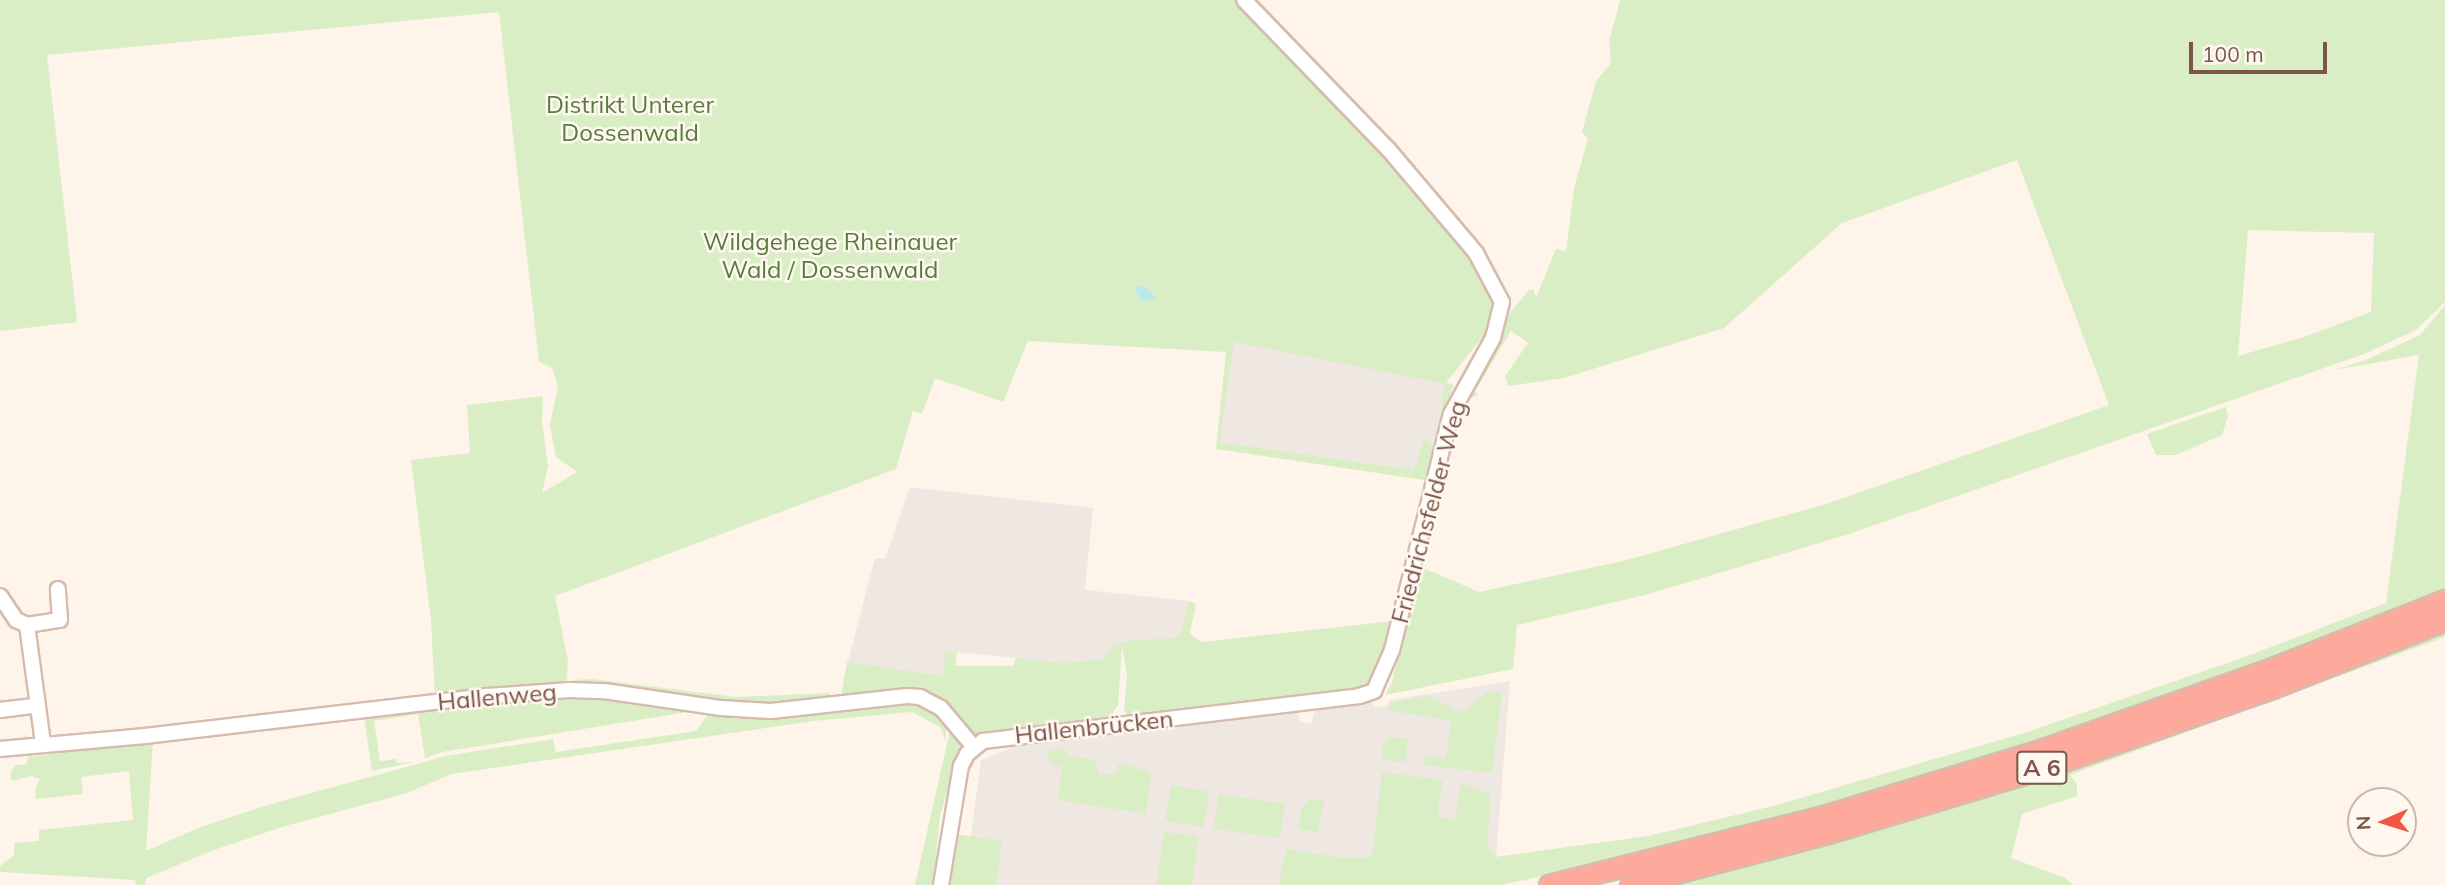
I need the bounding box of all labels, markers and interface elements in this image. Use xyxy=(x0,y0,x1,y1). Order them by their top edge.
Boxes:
scale bar xyxy=(2193,28,2331,72)
text: 100 m xyxy=(2202,41,2264,67)
park label: Distrikt Unterer Dossenwald xyxy=(546,91,714,147)
park label: Wildgehege Rheinauer Wald / Dossenwald xyxy=(703,228,957,284)
street label: Friedrichsfelder Weg xyxy=(1385,398,1473,626)
street label: Hallenweg xyxy=(436,677,558,717)
street label: Hallenbrücken xyxy=(1013,704,1175,750)
road number: A 6 xyxy=(2016,748,2068,788)
north arrow xyxy=(2347,787,2417,857)
text: N xyxy=(2351,815,2375,831)

